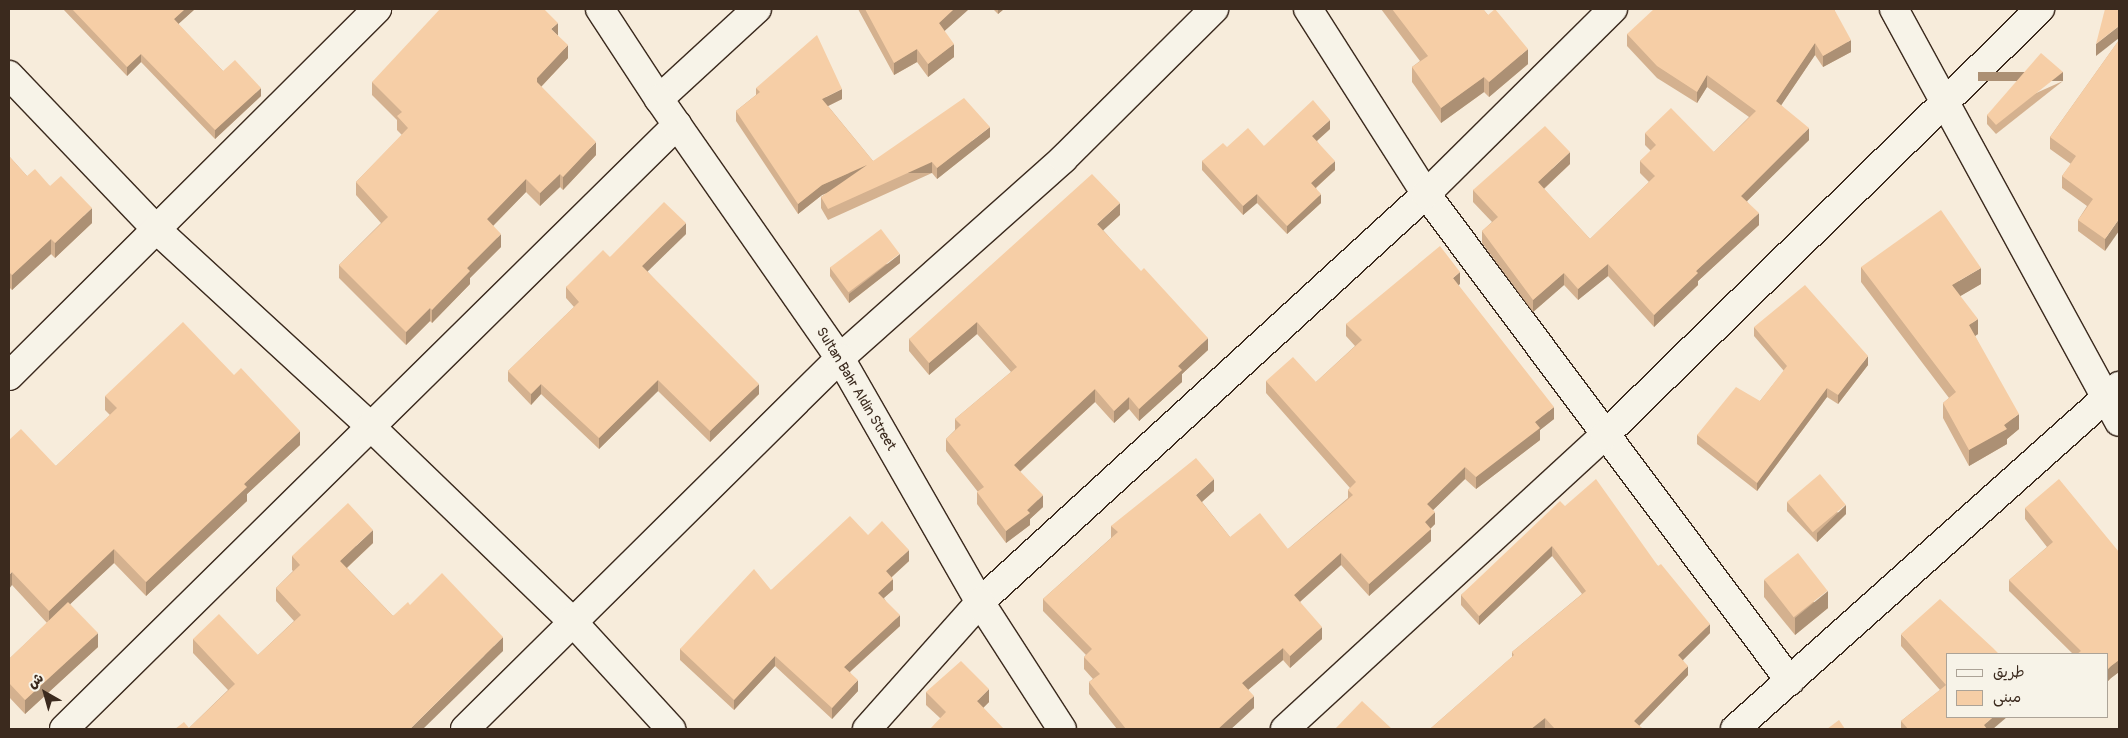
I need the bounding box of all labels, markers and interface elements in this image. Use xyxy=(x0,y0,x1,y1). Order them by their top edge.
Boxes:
street label: Sultan Bahr Aldin Street xyxy=(813,324,899,454)
legend xyxy=(1946,653,2108,718)
text: طريق xyxy=(1993,663,2025,682)
north arrow xyxy=(20,668,70,718)
text: ش xyxy=(24,669,47,692)
text: مبنى xyxy=(1993,688,2021,707)

